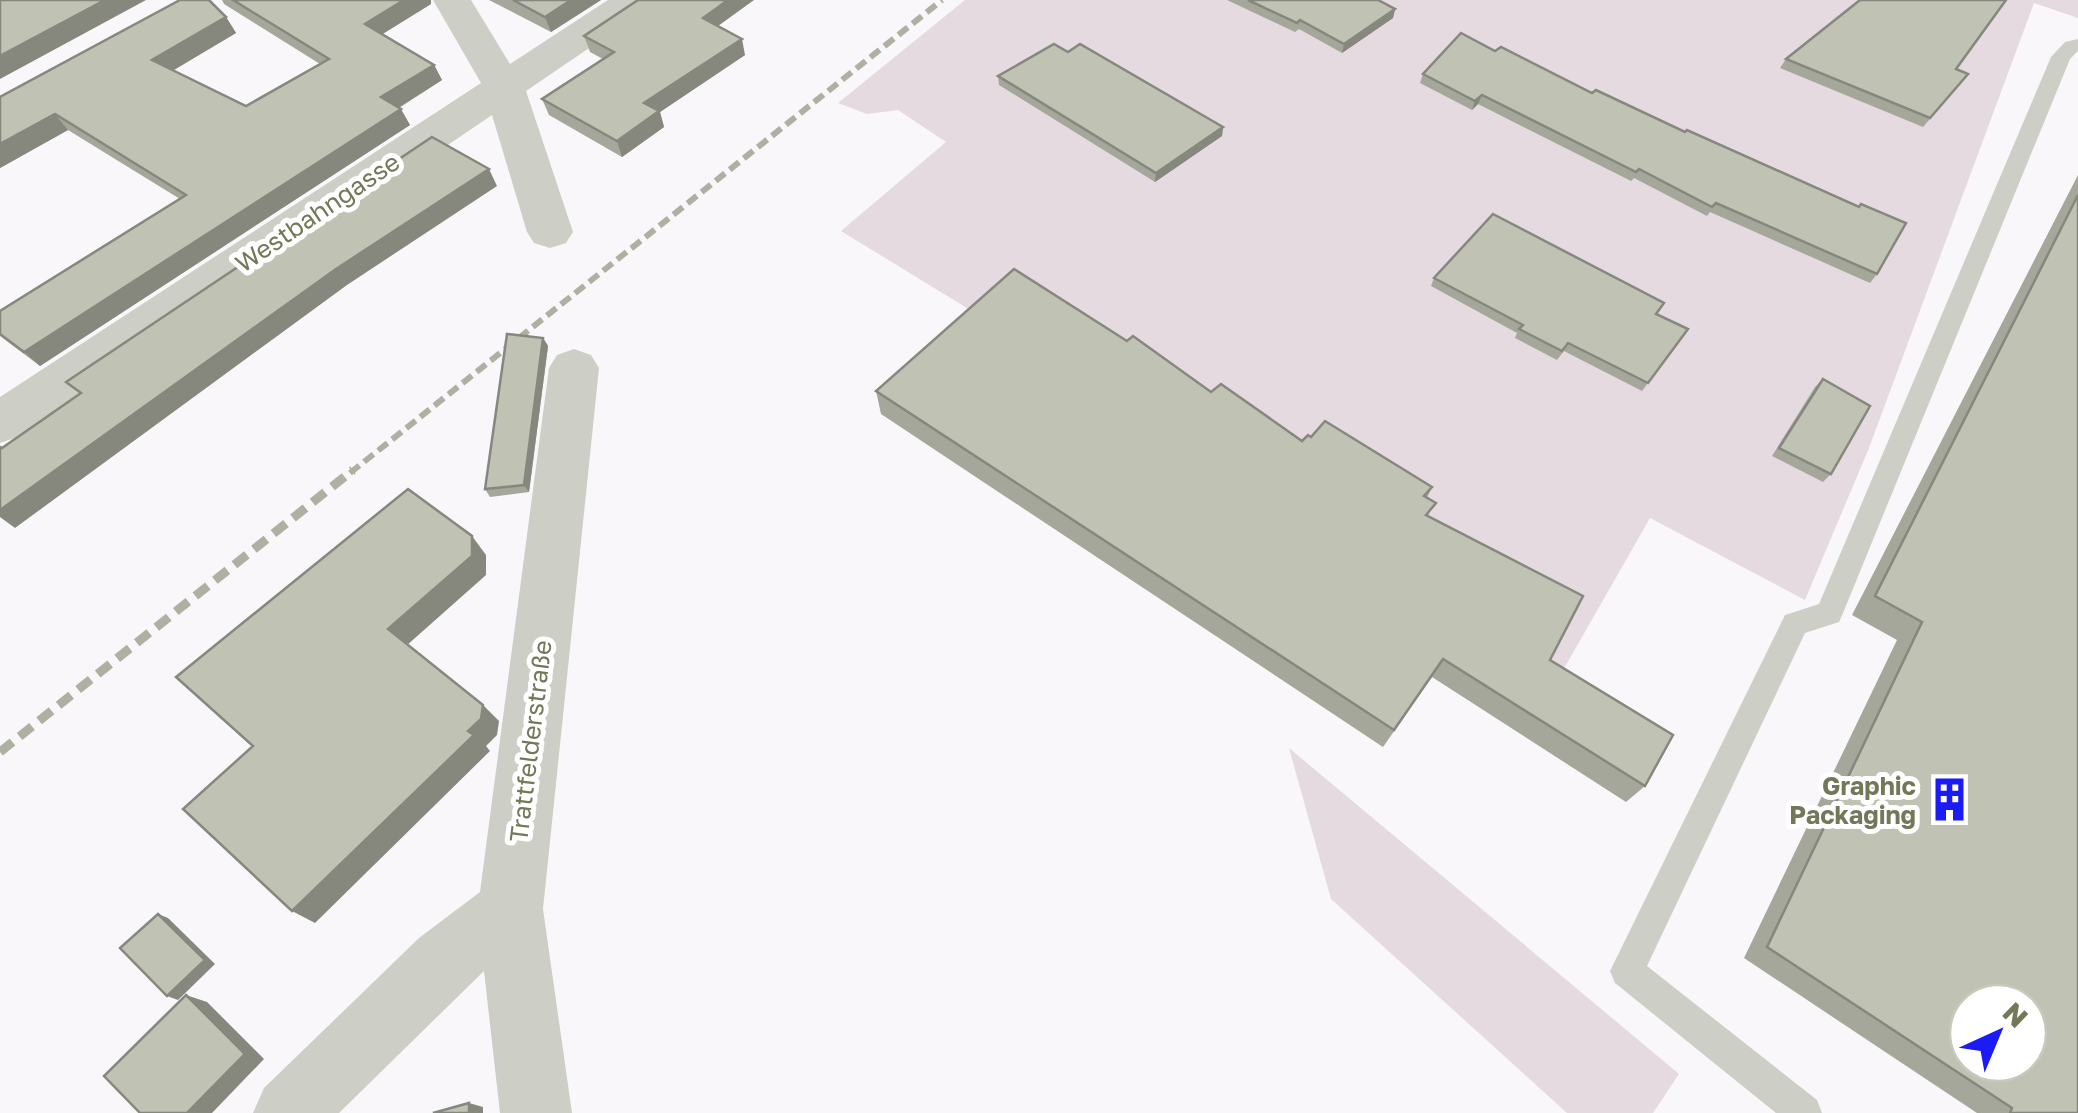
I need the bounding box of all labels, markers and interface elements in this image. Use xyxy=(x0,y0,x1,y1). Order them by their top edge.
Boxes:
street label: Westbahngasse xyxy=(229,146,405,278)
street label: Trattfelderstraße xyxy=(502,638,558,844)
place label: Graphic Packaging xyxy=(1789,770,1916,830)
building icon: Graphic Packaging xyxy=(1925,775,1973,823)
north arrow xyxy=(1948,983,2048,1083)
text: N xyxy=(1997,995,2035,1034)

